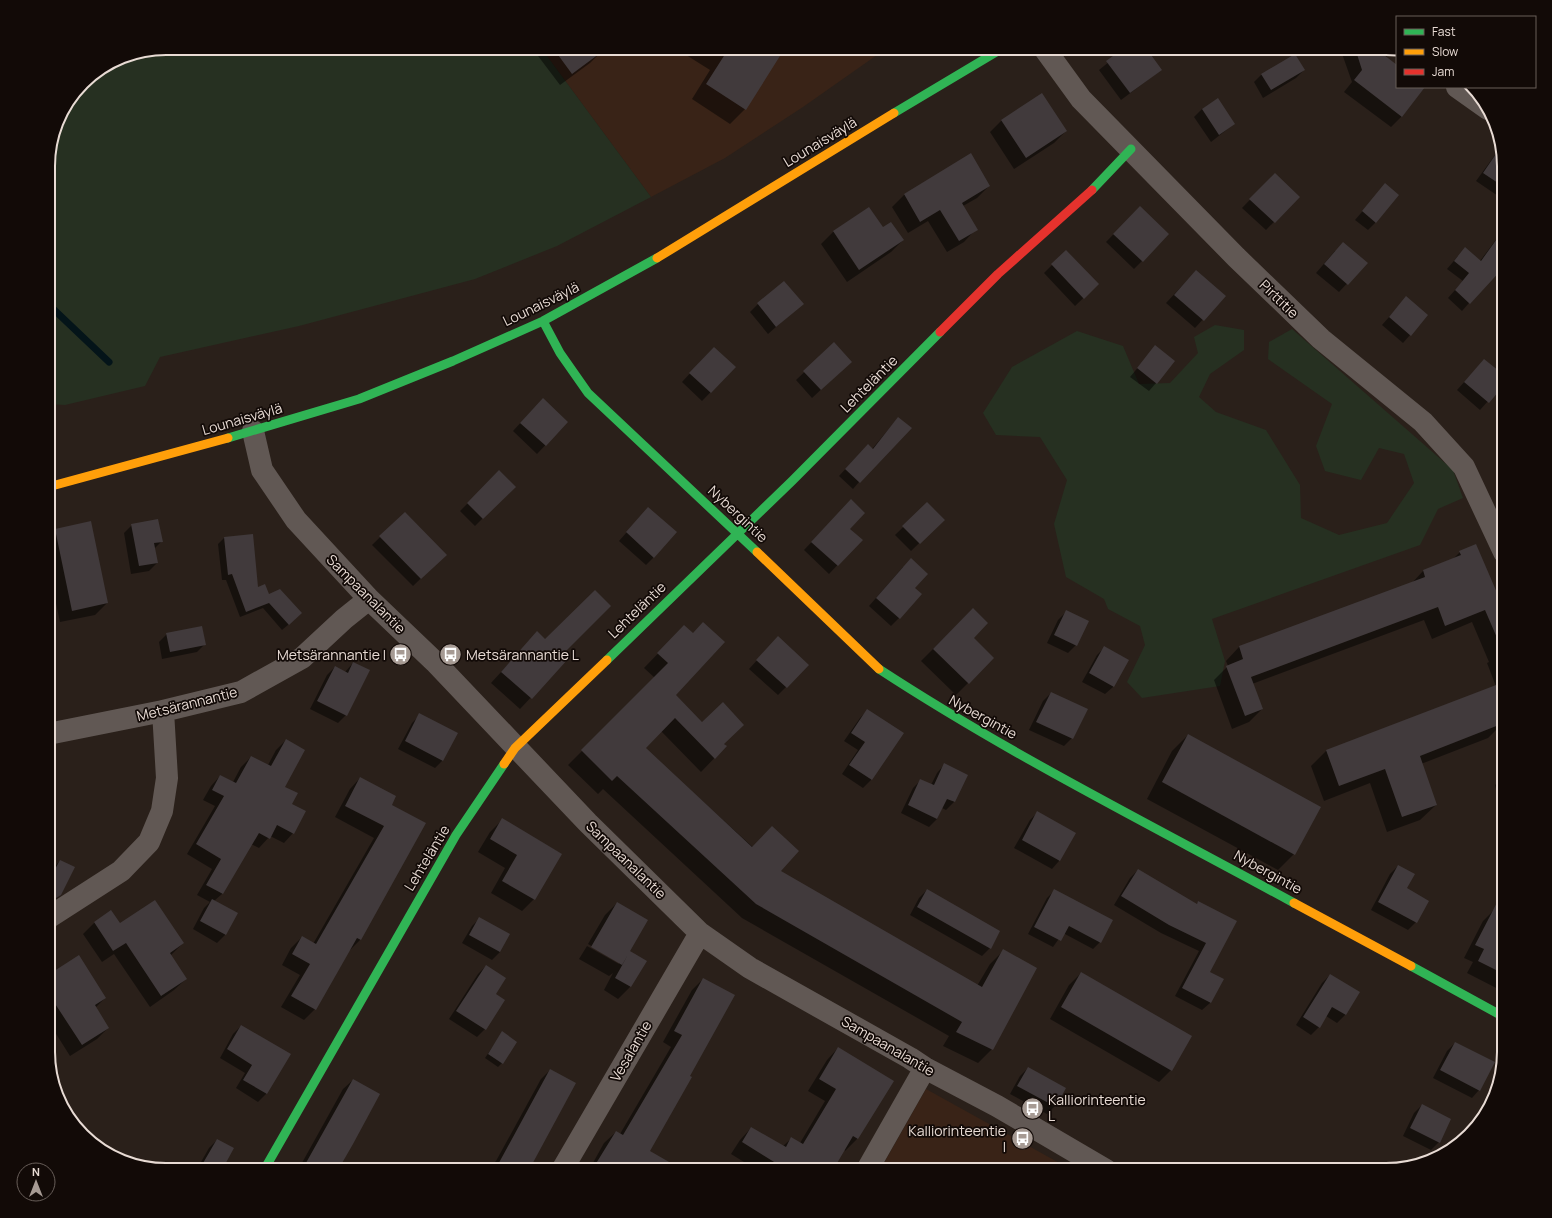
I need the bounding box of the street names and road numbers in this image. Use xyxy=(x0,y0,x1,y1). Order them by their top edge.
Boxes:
street label: Lounaisväylä xyxy=(779,112,860,171)
street label: Pirttitie xyxy=(1256,275,1303,322)
street label: Lounaisväylä xyxy=(499,277,582,330)
street label: Lehteläntie xyxy=(836,351,901,416)
street label: Lounaisväylä xyxy=(200,398,284,439)
street label: Nybergintie xyxy=(704,481,772,546)
street label: Sampaanalantie xyxy=(323,550,410,637)
street label: Lehteläntie xyxy=(604,577,670,642)
street label: Metsärannantie xyxy=(135,682,239,725)
street label: Nybergintie xyxy=(946,690,1021,743)
street label: Sampaanalantie xyxy=(582,816,671,903)
street label: Lehteläntie xyxy=(399,821,454,894)
street label: Nybergintie xyxy=(1231,845,1306,898)
street label: Sampaanalantie xyxy=(838,1011,938,1080)
street label: Vesalantie xyxy=(606,1017,656,1085)

